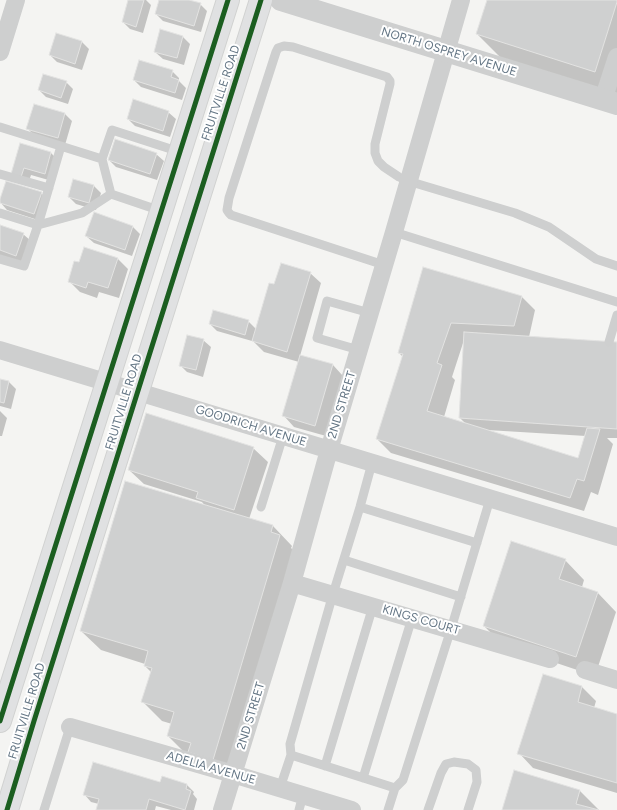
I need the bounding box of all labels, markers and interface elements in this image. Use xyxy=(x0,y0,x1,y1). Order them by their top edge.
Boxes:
street label: NORTH OSPREY AVENUE xyxy=(379,24,519,80)
street label: FRUITVILLE ROAD xyxy=(199,43,243,143)
street label: FRUITVILLE ROAD xyxy=(103,352,145,452)
street label: 2ND STREET xyxy=(325,370,359,440)
street label: GOODRICH AVENUE xyxy=(194,402,308,450)
street label: KINGS COURT xyxy=(381,602,461,638)
street label: FRUITVILLE ROAD xyxy=(6,661,48,761)
street label: 2ND STREET xyxy=(234,681,268,751)
street label: ADELIA AVENUE xyxy=(165,748,257,788)

